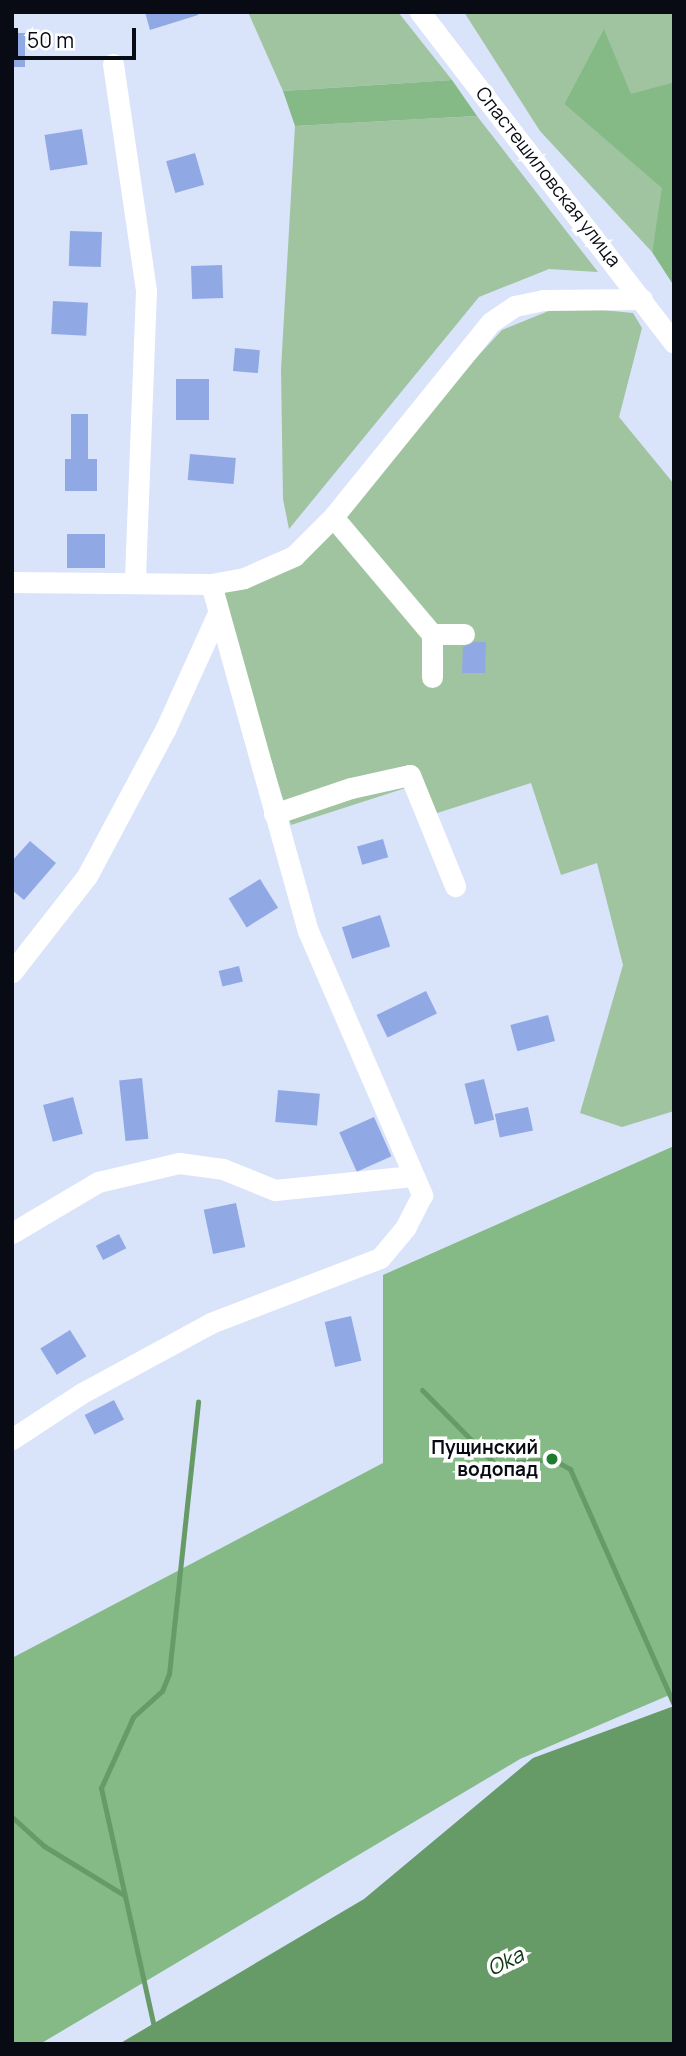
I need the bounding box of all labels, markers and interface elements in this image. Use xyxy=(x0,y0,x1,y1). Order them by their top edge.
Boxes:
scale bar xyxy=(18,14,140,58)
text: 50 m xyxy=(27,26,74,54)
street label: Спастешиловская улица xyxy=(471,83,625,271)
place label: Пущинский водопад xyxy=(431,1437,538,1481)
marker: Пущинский водопад xyxy=(544,1451,560,1467)
water label: Oka xyxy=(483,1942,527,1980)

